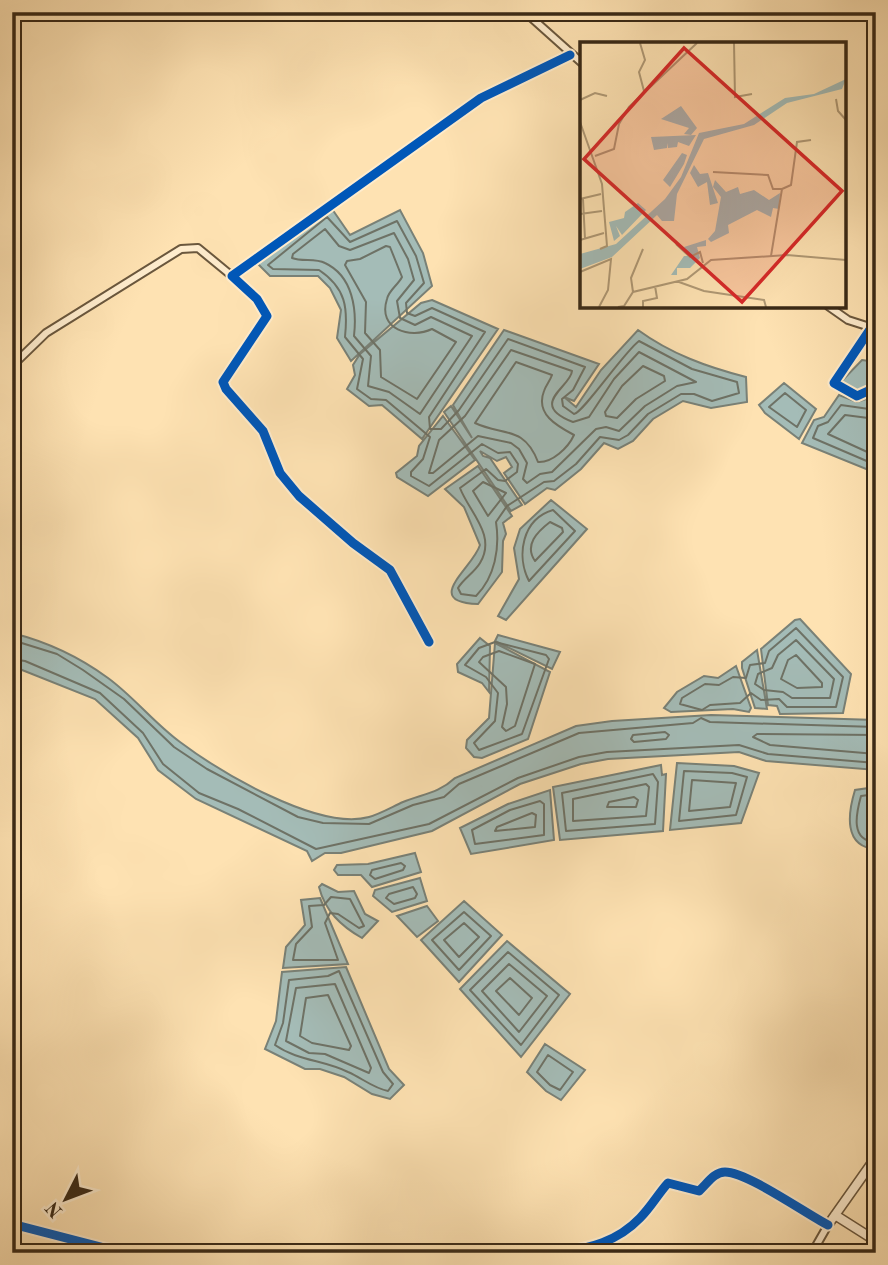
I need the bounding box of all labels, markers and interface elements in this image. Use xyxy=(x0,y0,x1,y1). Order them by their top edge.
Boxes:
inset map xyxy=(580,42,846,308)
north arrow xyxy=(32,1164,102,1234)
text: N xyxy=(43,1197,67,1220)

